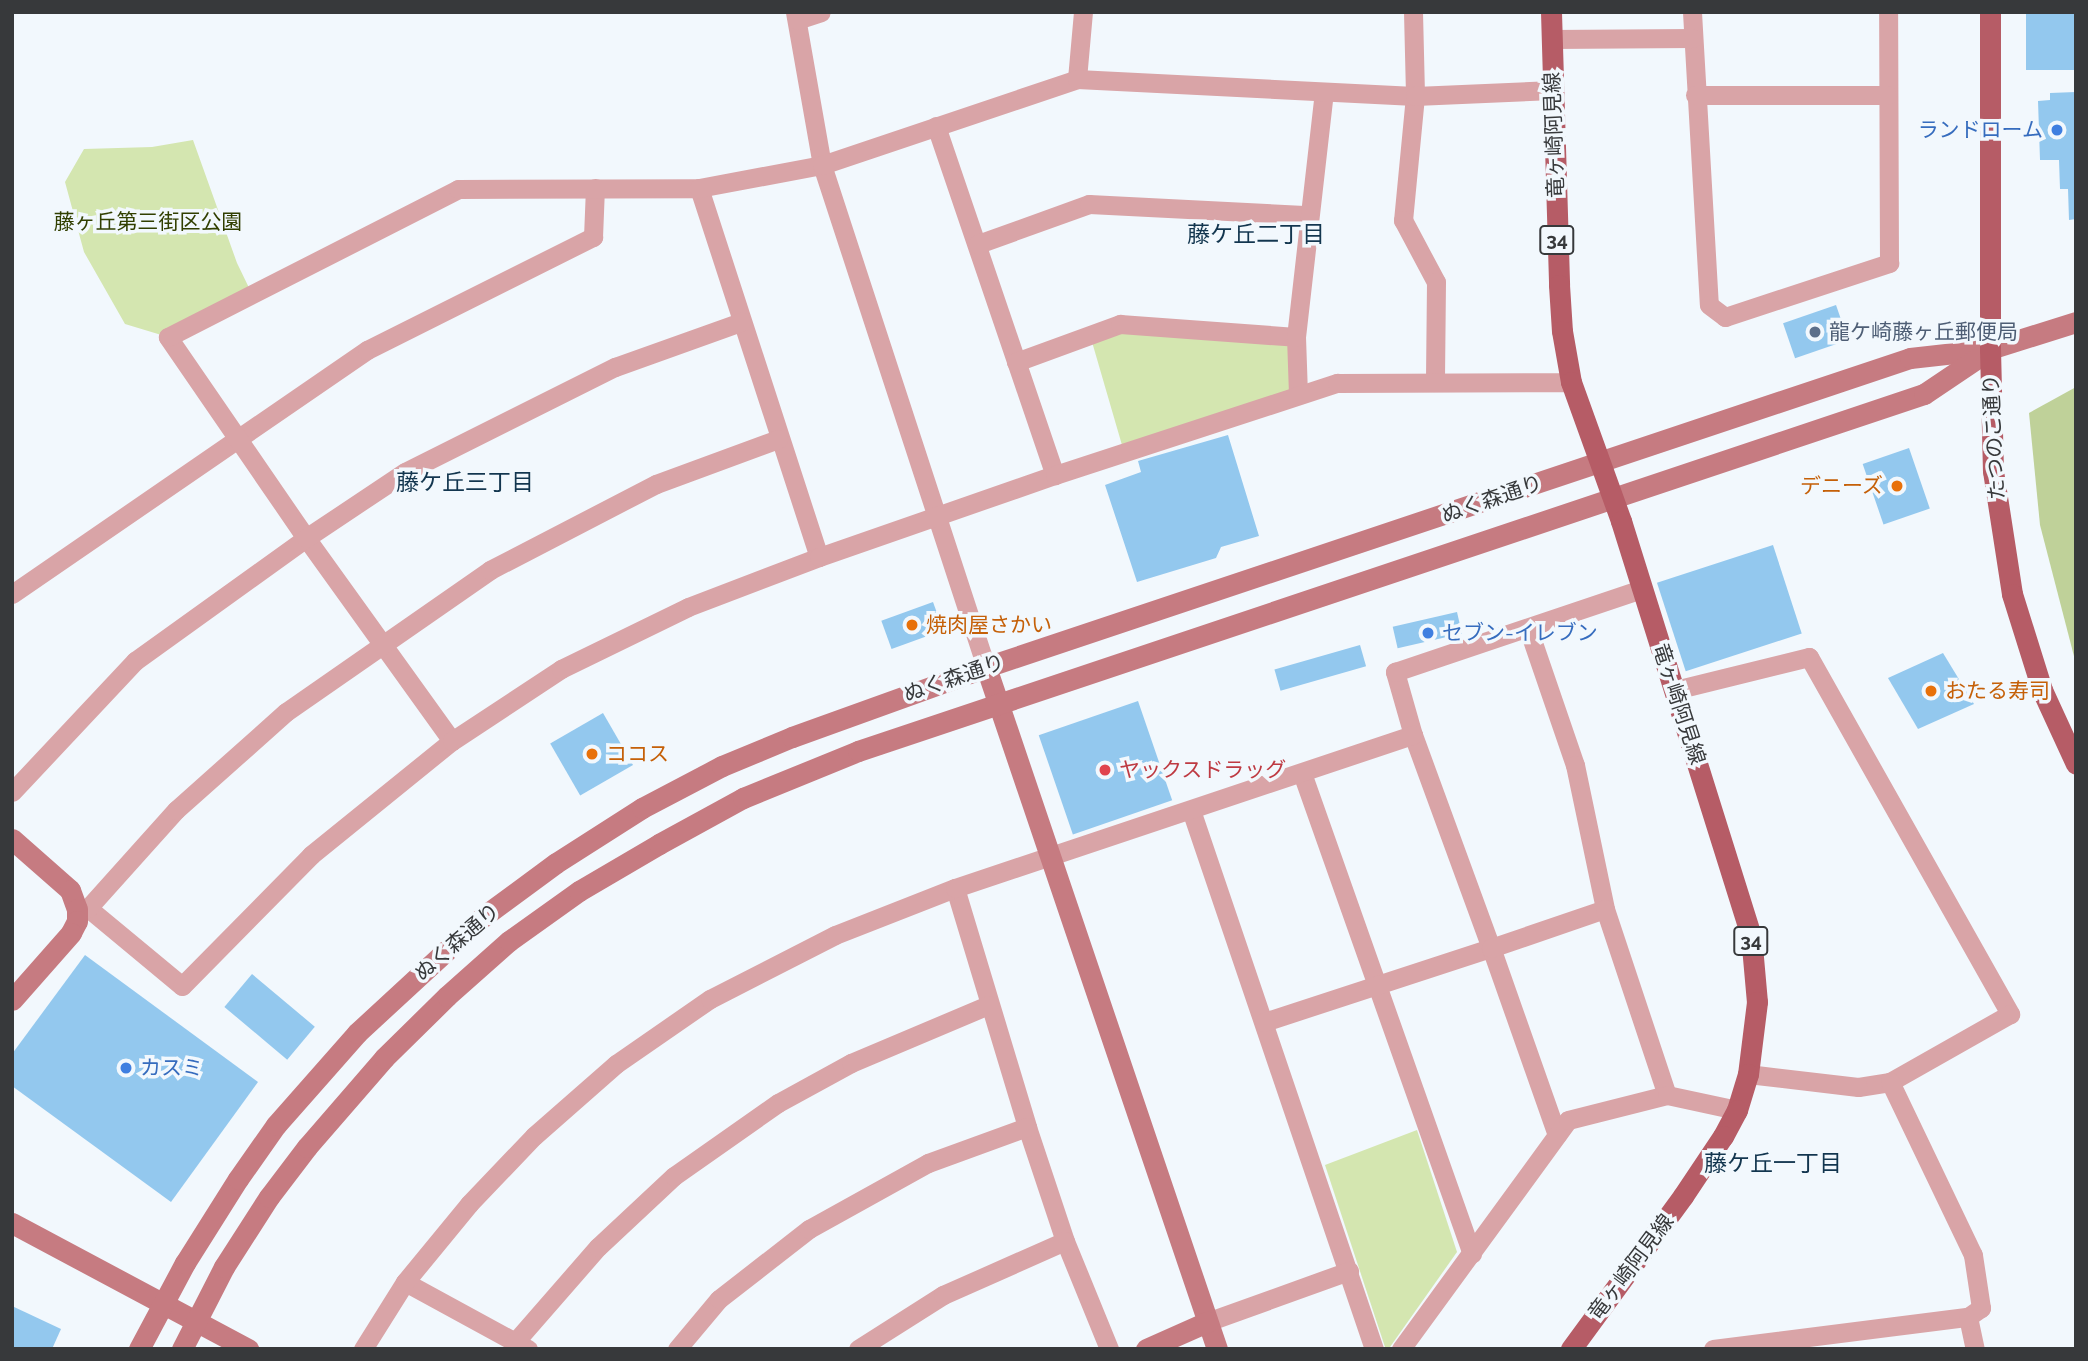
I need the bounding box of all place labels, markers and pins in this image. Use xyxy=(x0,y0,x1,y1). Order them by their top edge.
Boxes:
place label: ランドローム xyxy=(1917,117,2043,143)
marker: ランドローム xyxy=(2049,122,2065,138)
place label: 龍ケ崎藤ヶ丘郵便局 xyxy=(1829,319,2018,345)
marker: 龍ケ崎藤ヶ丘郵便局 xyxy=(1807,324,1823,340)
place label: デニーズ xyxy=(1799,473,1883,499)
marker: デニーズ xyxy=(1889,478,1905,494)
place label: 焼肉屋さかい xyxy=(926,612,1052,638)
marker: 焼肉屋さかい xyxy=(904,617,920,633)
place label: セブン-イレブン xyxy=(1442,620,1598,646)
marker: セブン-イレブン xyxy=(1420,625,1436,641)
place label: おたる寿司 xyxy=(1945,678,2050,704)
marker: おたる寿司 xyxy=(1923,683,1939,699)
place label: ココス xyxy=(606,741,669,767)
marker: ココス xyxy=(584,746,600,762)
place label: ヤックスドラッグ xyxy=(1119,757,1287,783)
marker: ヤックスドラッグ xyxy=(1097,762,1113,778)
place label: カスミ xyxy=(140,1055,203,1081)
marker: カスミ xyxy=(118,1060,134,1076)

